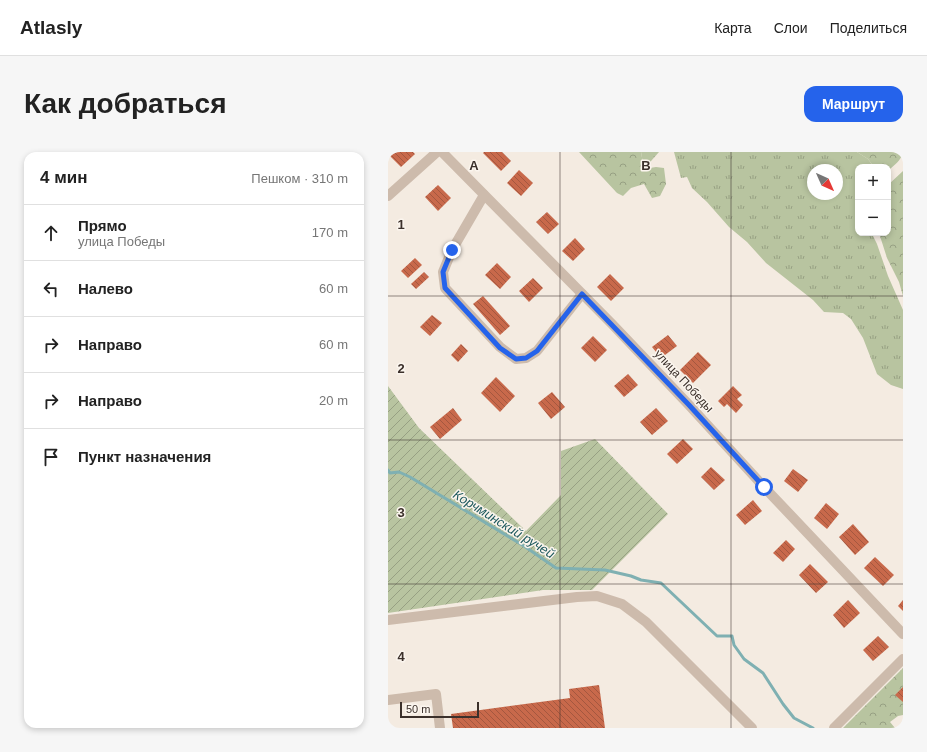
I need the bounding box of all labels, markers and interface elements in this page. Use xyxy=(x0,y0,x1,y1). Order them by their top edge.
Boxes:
text: Atlasly xyxy=(20,17,82,38)
text: Карта xyxy=(714,20,752,36)
text: Слои xyxy=(774,20,808,36)
text: Поделиться xyxy=(830,20,907,36)
button: Маршрут xyxy=(804,86,903,122)
text: Как добраться xyxy=(24,88,226,119)
text: A xyxy=(469,158,479,173)
text: B xyxy=(641,158,651,173)
north arrow xyxy=(807,164,843,200)
map controls xyxy=(855,164,891,236)
button: + xyxy=(855,164,891,200)
text: 4 мин xyxy=(40,168,87,187)
text: Пешком · 310 m xyxy=(251,171,348,186)
button: − xyxy=(855,200,891,236)
text: Прямо xyxy=(78,217,127,234)
text: 1 xyxy=(397,217,405,232)
icon: ahead xyxy=(40,222,62,244)
text: 170 m xyxy=(312,225,348,240)
text: улица Победы xyxy=(78,234,165,249)
route end xyxy=(443,241,461,259)
icon: left xyxy=(40,278,62,300)
text: Налево xyxy=(78,280,133,297)
text: 60 m xyxy=(319,281,348,296)
icon: right xyxy=(40,334,62,356)
text: Направо xyxy=(78,336,142,353)
text: 60 m xyxy=(319,337,348,352)
street label: улица Победы xyxy=(651,347,717,415)
text: 2 xyxy=(397,361,405,376)
icon: right xyxy=(40,390,62,412)
text: Направо xyxy=(78,392,142,409)
text: 20 m xyxy=(319,393,348,408)
icon: arrive xyxy=(40,446,62,468)
text: Пункт назначения xyxy=(78,448,211,465)
route start xyxy=(755,478,773,496)
water label: Корчминский ручей xyxy=(451,487,557,561)
text: 3 xyxy=(397,505,405,520)
text: 4 xyxy=(397,649,405,664)
scale bar xyxy=(400,700,479,719)
text: 50 m xyxy=(406,703,430,715)

